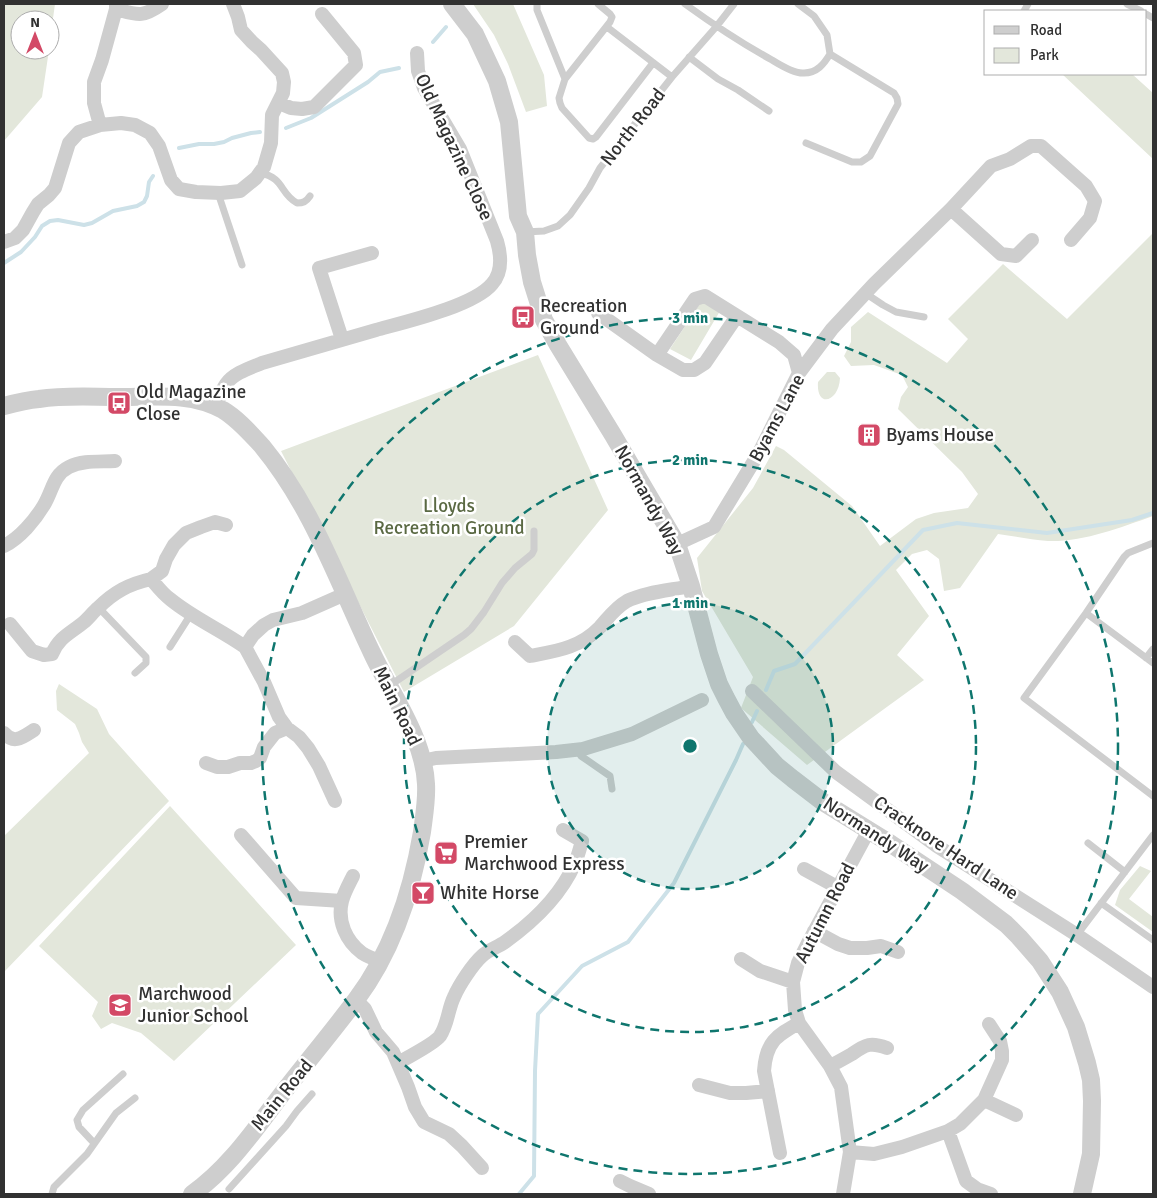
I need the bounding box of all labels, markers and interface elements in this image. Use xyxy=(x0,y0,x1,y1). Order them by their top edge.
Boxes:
north arrow xyxy=(10,10,60,60)
legend xyxy=(984,10,1147,75)
text: N xyxy=(30,14,40,31)
text: Road xyxy=(1030,21,1062,39)
text: Park xyxy=(1030,46,1059,64)
street label: Old Magazine Close xyxy=(410,70,498,224)
street label: North Road xyxy=(595,83,671,171)
place label: Recreation Ground xyxy=(540,294,627,340)
bus stop icon: Recreation Ground xyxy=(510,304,536,330)
text: 3 min xyxy=(672,309,708,327)
street label: Byams Lane xyxy=(744,370,810,466)
place label: Old Magazine Close xyxy=(136,380,246,426)
bus stop icon: Old Magazine Close xyxy=(106,390,132,416)
building icon: Byams House xyxy=(856,422,882,448)
place label: Byams House xyxy=(886,423,994,447)
street label: Normandy Way xyxy=(609,441,689,559)
text: 2 min xyxy=(672,451,708,469)
park label: Lloyds Recreation Ground xyxy=(373,494,525,540)
text: 1 min xyxy=(672,594,708,612)
street label: Main Road xyxy=(368,662,426,750)
centre of rings xyxy=(681,737,699,755)
street label: Cracknore Hard Lane xyxy=(869,791,1023,905)
street label: Normandy Way xyxy=(818,792,934,878)
place label: Premier Marchwood Express xyxy=(464,830,624,876)
supermarket icon: Premier Marchwood Express xyxy=(433,840,459,866)
street label: Autumn Road xyxy=(790,859,860,967)
bar icon: White Horse xyxy=(410,880,436,906)
place label: White Horse xyxy=(440,881,539,905)
place label: Marchwood Junior School xyxy=(138,982,249,1028)
school or university icon: Marchwood Junior School xyxy=(107,992,133,1018)
street label: Main Road xyxy=(246,1054,318,1136)

